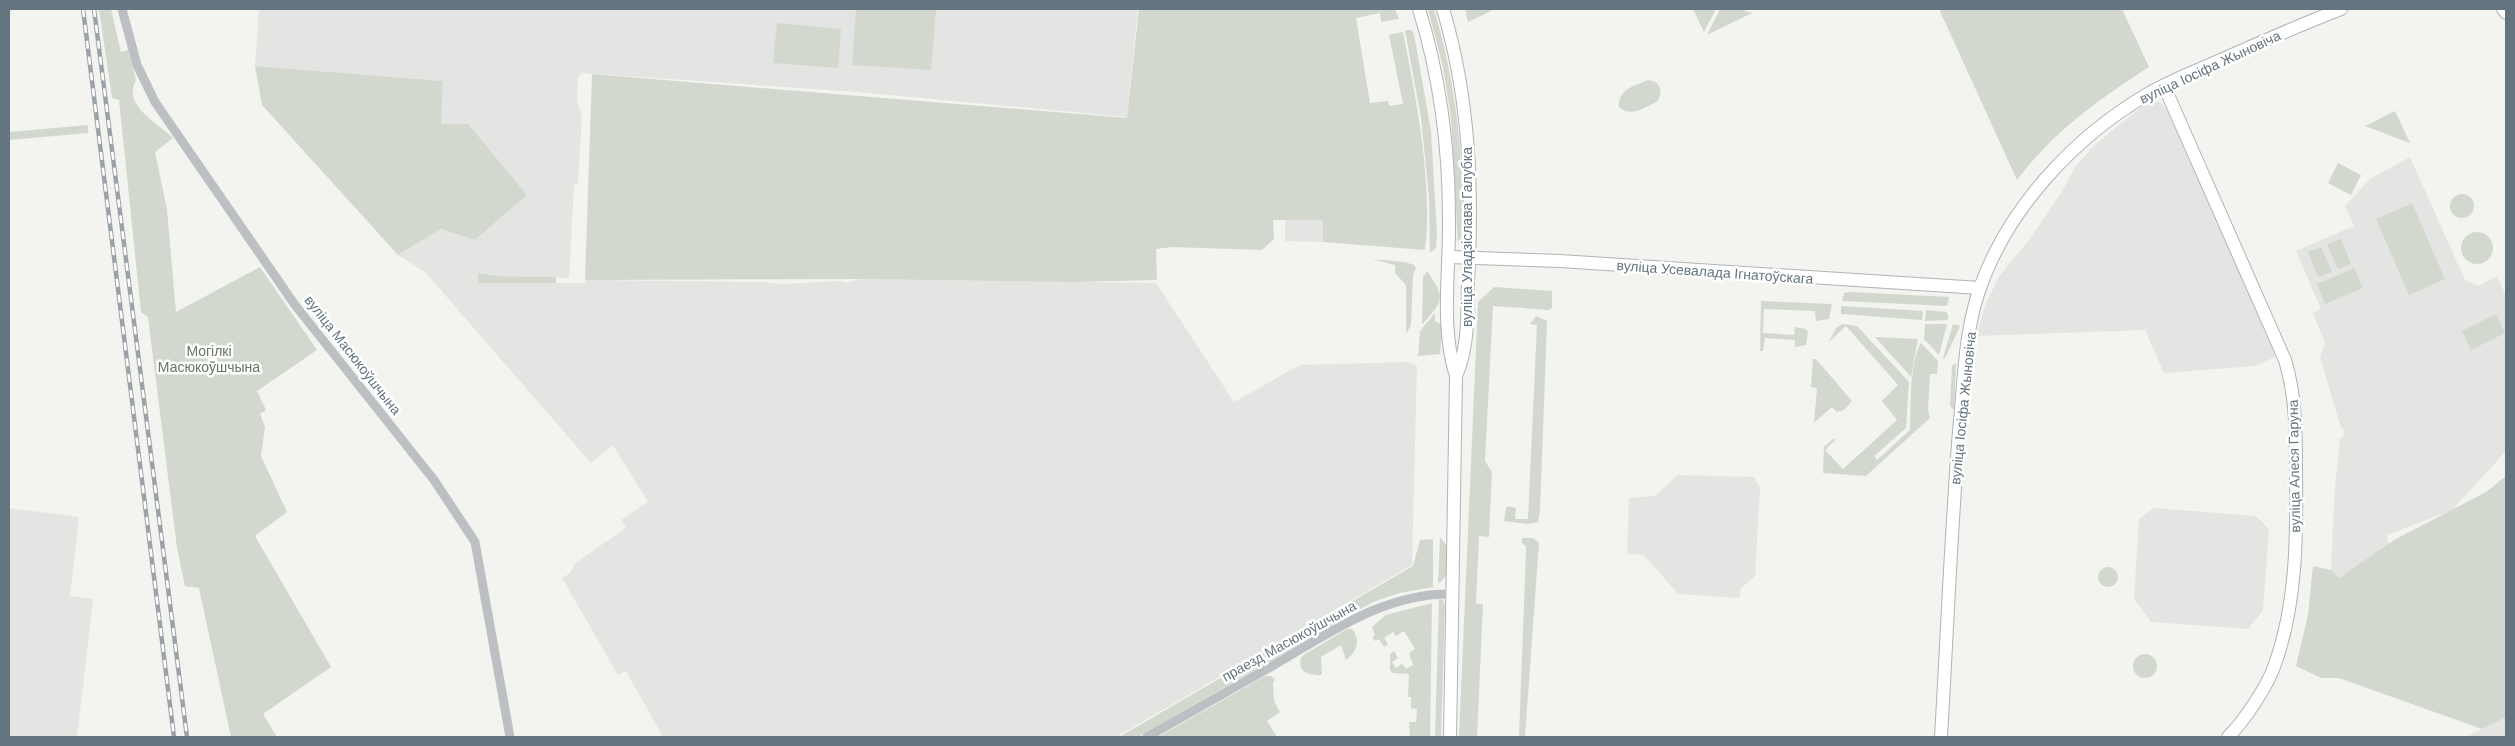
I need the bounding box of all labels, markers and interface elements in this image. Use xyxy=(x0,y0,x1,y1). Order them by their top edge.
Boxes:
street label: вуліца Іосіфа Жыновіча xyxy=(2137,26,2284,108)
street label: вуліца Уладзіслава Галубка xyxy=(1458,147,1476,327)
street label: вуліца Усевалада Ігнатоўскага xyxy=(1616,256,1814,288)
street label: вуліца Масюкоўшчына xyxy=(301,292,405,419)
street label: вуліца Іосіфа Жыновіча xyxy=(1946,330,1980,485)
park label: Могілкі Масюкоўшчына xyxy=(158,342,260,376)
street label: вуліца Алеся Гаруна xyxy=(2284,399,2304,533)
street label: праезд Масюкоўшчына xyxy=(1219,596,1360,685)

